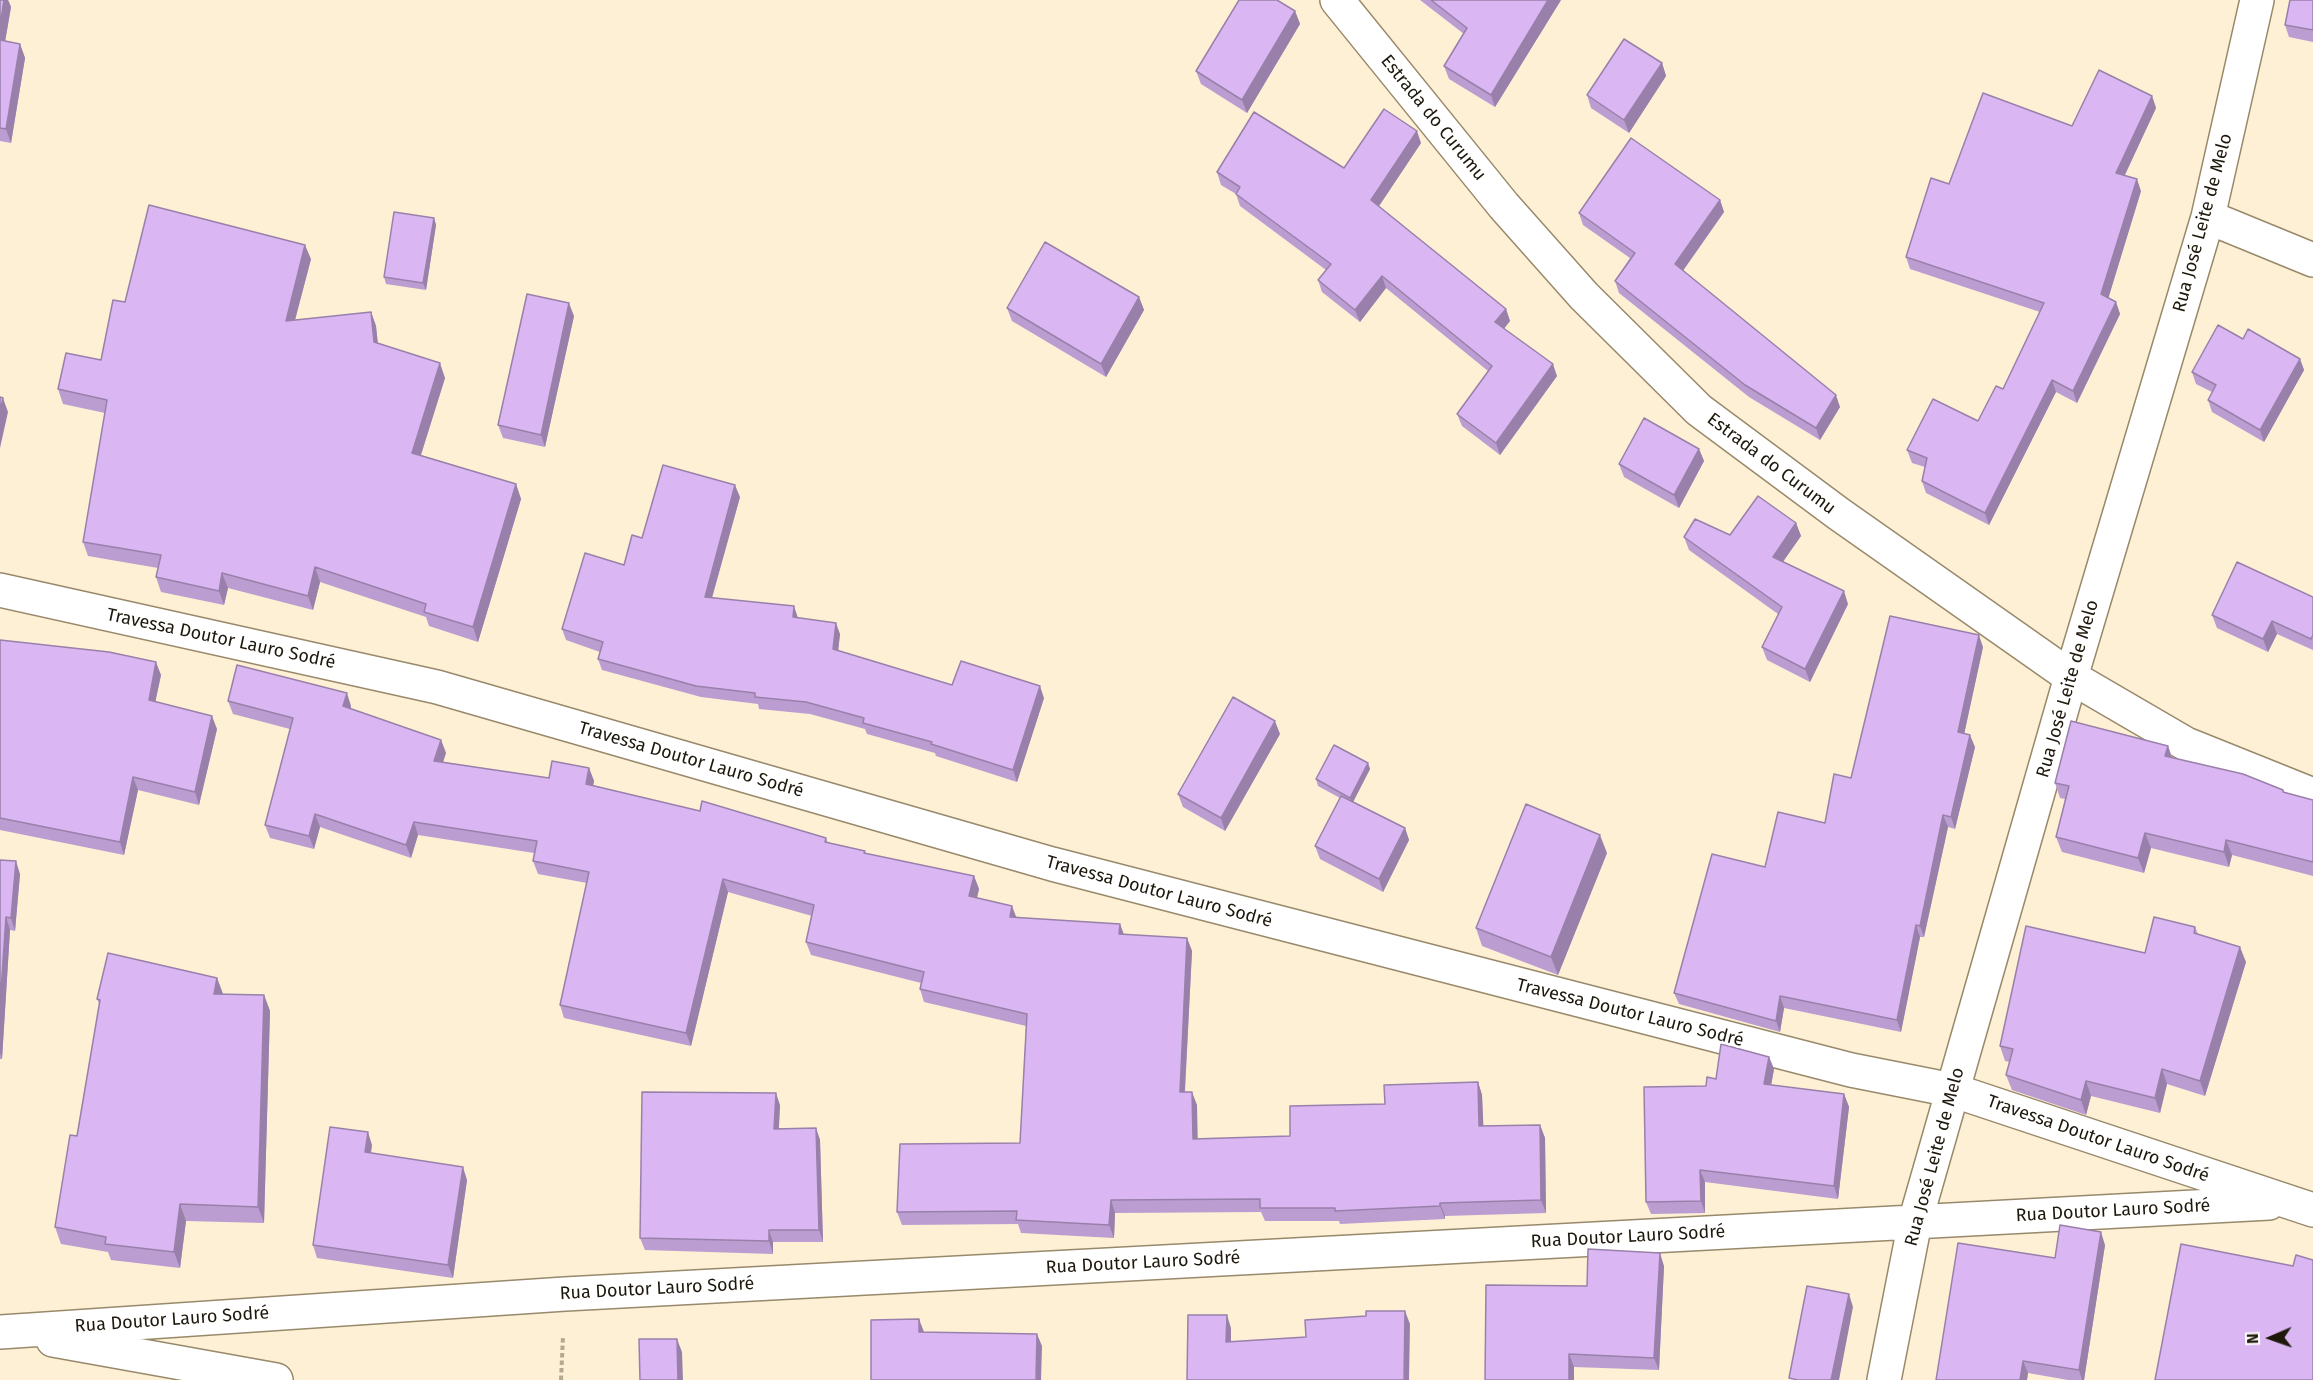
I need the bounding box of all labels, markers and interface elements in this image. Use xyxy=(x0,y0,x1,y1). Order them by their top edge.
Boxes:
street label: Estrada do Curumu xyxy=(1376,51,1490,185)
street label: Rua José Leite de Melo xyxy=(2169,131,2237,315)
street label: Estrada do Curumu xyxy=(1702,409,1840,519)
street label: Rua José Leite de Melo xyxy=(2032,598,2104,780)
street label: Travessa Doutor Lauro Sodré xyxy=(105,604,337,674)
street label: Travessa Doutor Lauro Sodré xyxy=(576,717,806,803)
street label: Travessa Doutor Lauro Sodré xyxy=(1044,851,1274,933)
street label: Travessa Doutor Lauro Sodré xyxy=(1514,974,1746,1052)
street label: Rua José Leite de Melo xyxy=(1901,1065,1969,1249)
street label: Travessa Doutor Lauro Sodré xyxy=(1984,1091,2212,1187)
street label: Rua Doutor Lauro Sodré xyxy=(2015,1195,2211,1227)
street label: Rua Doutor Lauro Sodré xyxy=(1530,1221,1726,1253)
street label: Rua Doutor Lauro Sodré xyxy=(1045,1247,1241,1279)
street label: Rua Doutor Lauro Sodré xyxy=(559,1273,755,1305)
street label: Rua Doutor Lauro Sodré xyxy=(74,1302,270,1338)
north arrow xyxy=(2241,1308,2301,1368)
text: N xyxy=(2243,1333,2262,1344)

